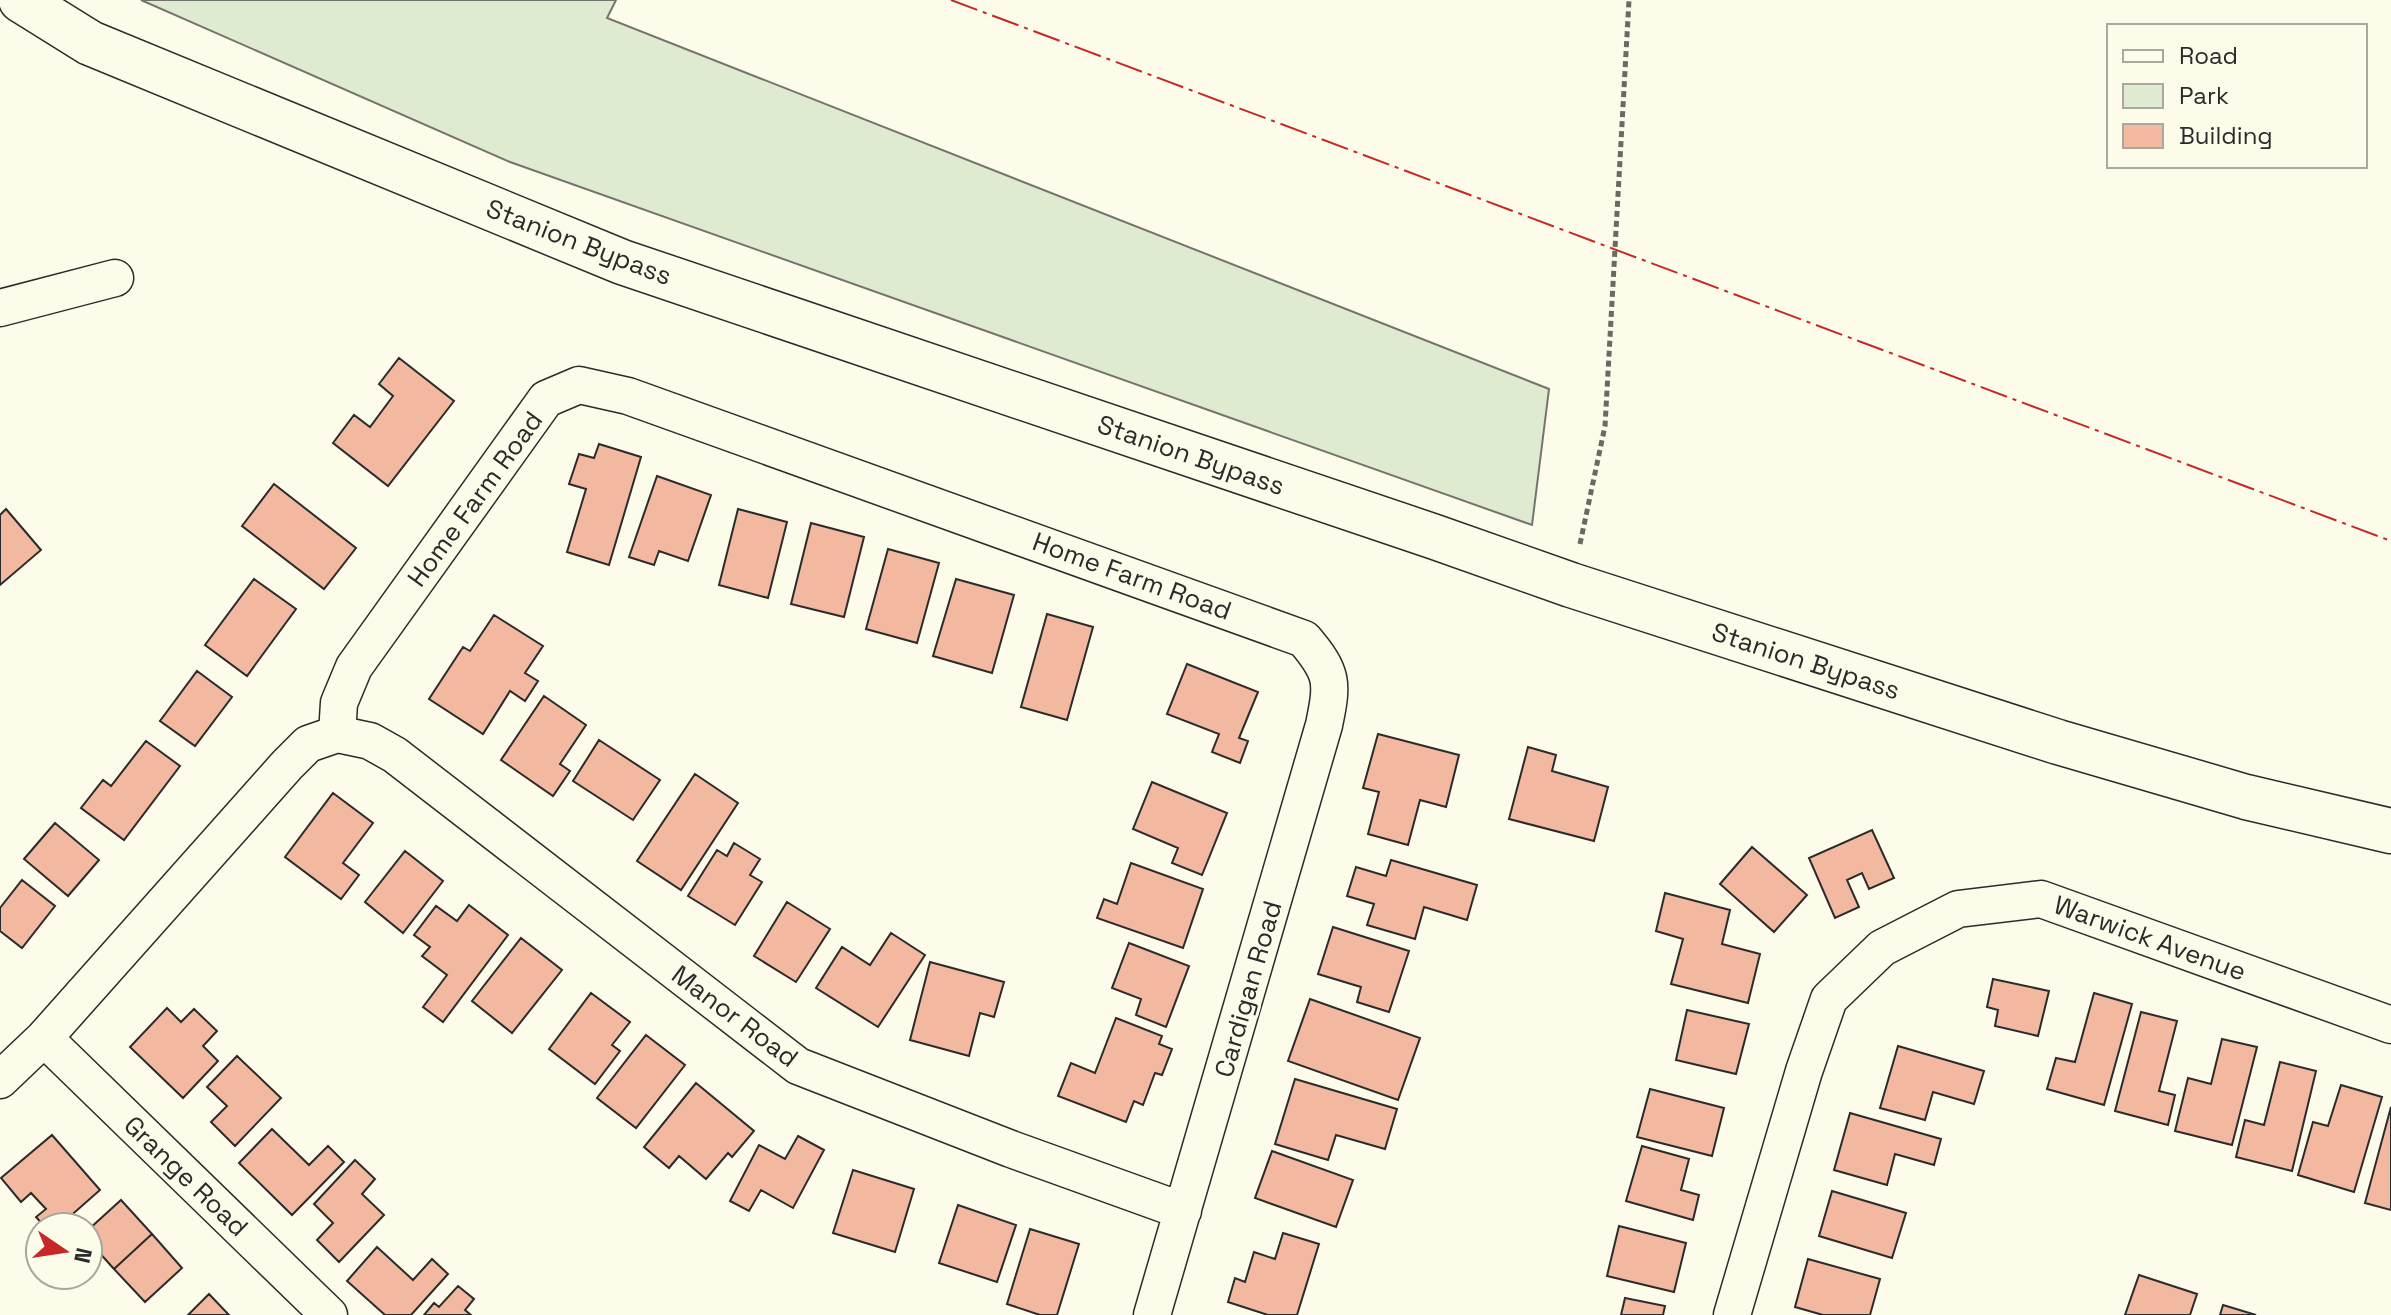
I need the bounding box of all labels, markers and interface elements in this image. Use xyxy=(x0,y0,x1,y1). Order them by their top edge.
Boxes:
legend xyxy=(2107,24,2367,168)
text: Road xyxy=(2179,40,2238,71)
text: Park xyxy=(2179,80,2229,111)
text: Building xyxy=(2179,120,2273,151)
street label: Stanion Bypass xyxy=(481,191,677,293)
street label: Home Farm Road xyxy=(400,404,550,594)
street label: Stanion Bypass xyxy=(1093,407,1289,503)
street label: Home Farm Road xyxy=(1028,524,1236,628)
street label: Stanion Bypass xyxy=(1708,615,1904,707)
street label: Warwick Avenue xyxy=(2049,887,2251,989)
street label: Cardigan Road xyxy=(1207,897,1289,1081)
street label: Manor Road xyxy=(665,957,805,1075)
street label: Grange Road xyxy=(117,1108,255,1244)
north arrow xyxy=(24,1211,104,1291)
text: N xyxy=(68,1245,99,1266)

